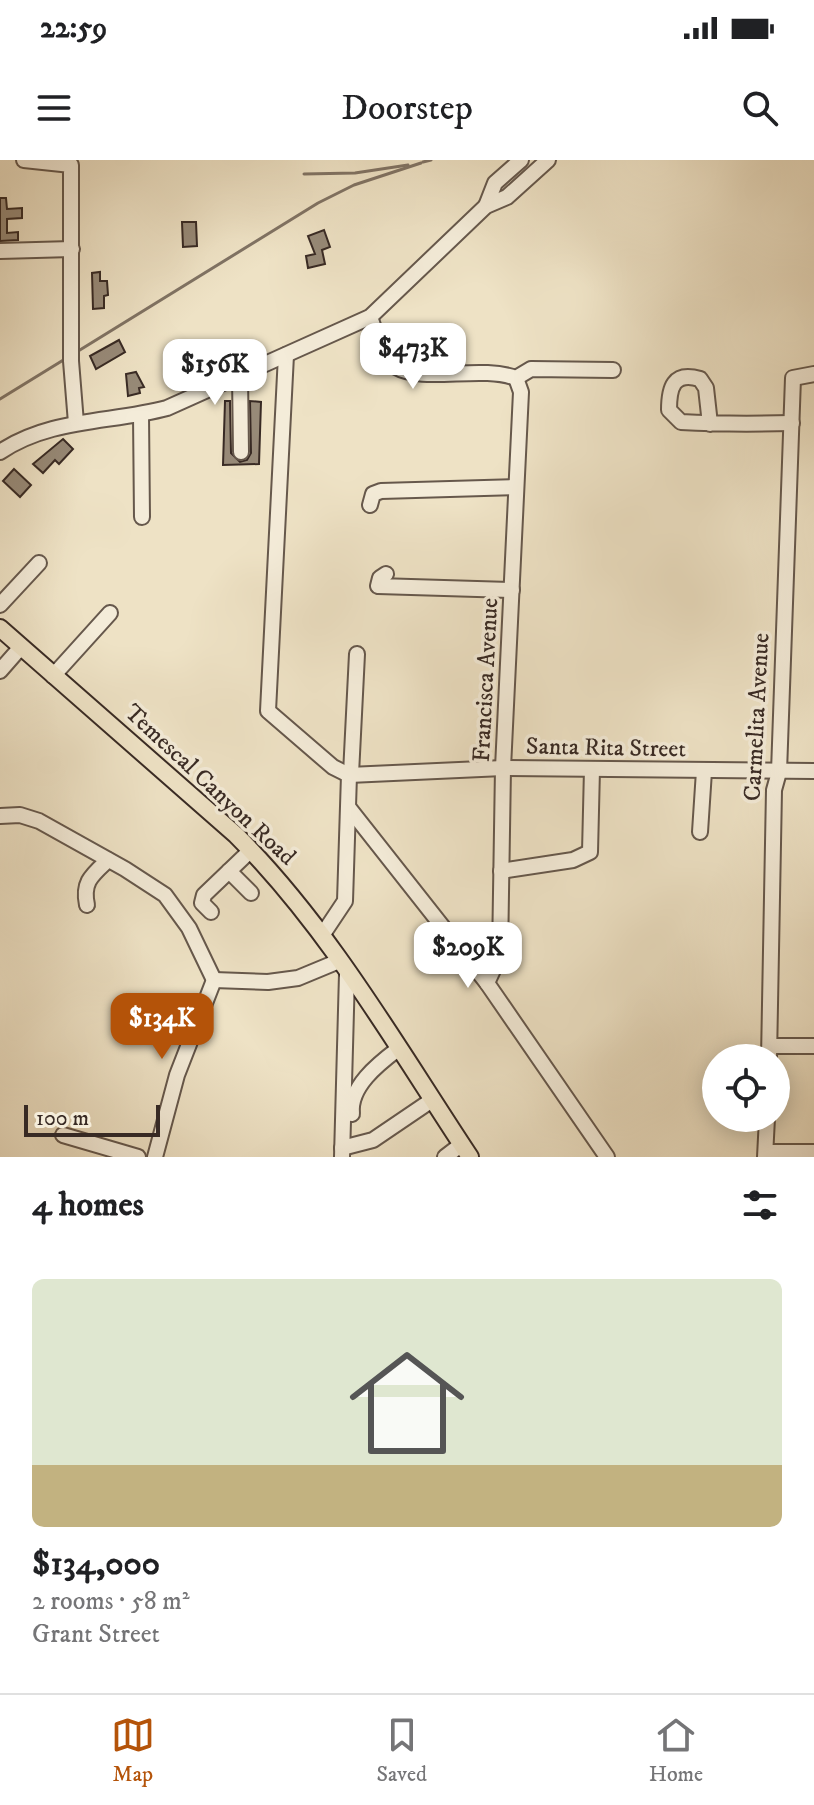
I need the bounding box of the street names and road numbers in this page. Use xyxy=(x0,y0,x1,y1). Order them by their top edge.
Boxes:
street label: Francisca Avenue xyxy=(467,597,505,763)
street label: Carmelita Avenue xyxy=(738,632,776,802)
street label: Temescal Canyon Road xyxy=(118,698,302,872)
street label: Santa Rita Street xyxy=(526,732,687,764)

